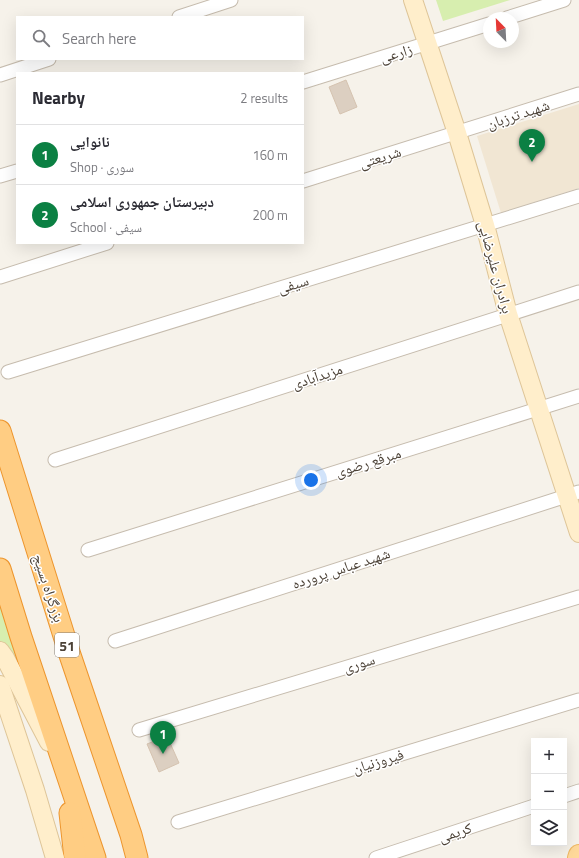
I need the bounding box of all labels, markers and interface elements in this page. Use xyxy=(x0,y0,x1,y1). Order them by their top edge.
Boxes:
north arrow xyxy=(483,12,519,48)
search box xyxy=(16,16,304,60)
icon: search xyxy=(30,27,52,49)
text: Search here xyxy=(62,27,136,50)
street label: زارعی xyxy=(377,37,415,69)
text: Nearby xyxy=(32,85,85,111)
text: 2 results xyxy=(240,88,288,108)
street label: شهید ترزبان xyxy=(483,93,553,135)
pin: 2 xyxy=(519,129,545,162)
text: نانوایی xyxy=(70,130,110,153)
street label: شریعتی xyxy=(356,140,404,174)
text: 1 xyxy=(41,145,49,165)
text: 160 m xyxy=(252,145,288,165)
text: Shop · سوری xyxy=(70,157,134,177)
text: دبیرستان جمهوری اسلامی xyxy=(70,190,214,213)
text: 2 xyxy=(41,205,49,225)
text: 200 m xyxy=(252,205,288,225)
text: School · سیفی xyxy=(70,217,142,237)
street label: برادران علیرضایی xyxy=(473,218,519,316)
street label: سیفی xyxy=(275,268,311,300)
street label: مزیدآبادی xyxy=(289,357,345,395)
street label: مبرقع رضوی xyxy=(332,441,404,483)
your location xyxy=(301,470,321,490)
street label: شهید عباس پرورده xyxy=(289,541,393,595)
street label: بزرگراه بسیج xyxy=(27,551,71,625)
road number: 51 xyxy=(55,633,79,657)
street label: سوری xyxy=(340,647,378,679)
pin: 1 xyxy=(150,721,176,754)
map controls xyxy=(531,738,567,846)
button: + xyxy=(531,738,567,774)
street label: فیروزنیان xyxy=(349,742,407,780)
button: − xyxy=(531,774,567,810)
button: layers xyxy=(531,810,567,846)
street label: کریمی xyxy=(435,816,475,848)

